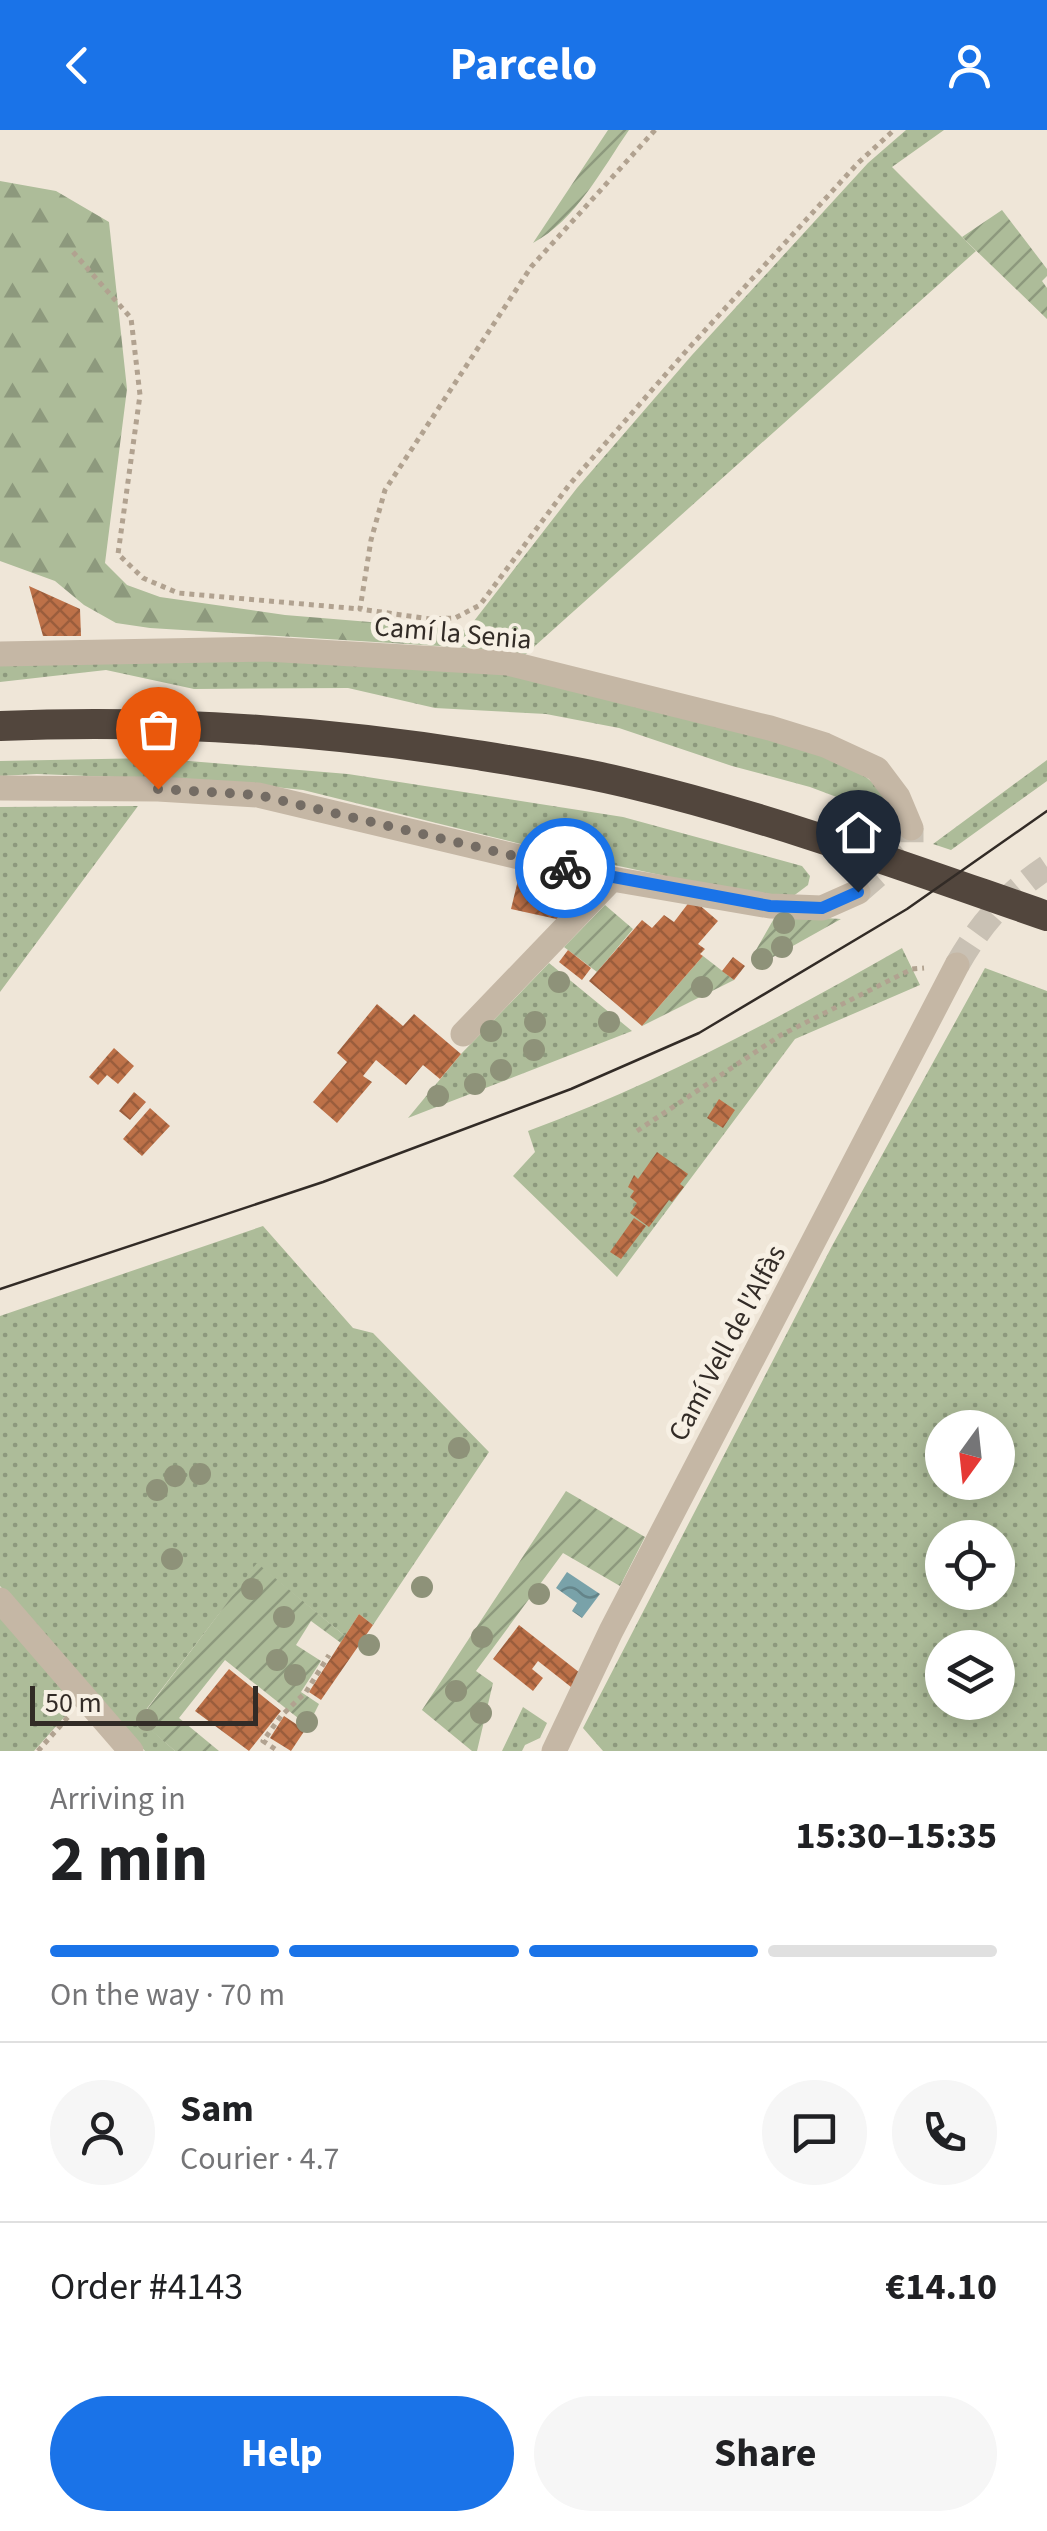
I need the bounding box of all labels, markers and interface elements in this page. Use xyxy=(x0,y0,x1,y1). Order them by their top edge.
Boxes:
text: Parcelo xyxy=(450,33,597,97)
icon: back xyxy=(50,38,105,93)
icon: person xyxy=(942,38,997,93)
street label: Camí la Senia xyxy=(373,606,533,660)
pin xyxy=(116,687,201,790)
icon: bag xyxy=(131,702,186,757)
pin xyxy=(816,790,901,893)
icon: home xyxy=(831,805,886,860)
courier xyxy=(515,818,615,918)
icon: bike xyxy=(538,841,593,896)
street label: Camí Vell de l'Alfàs xyxy=(658,1238,796,1448)
north arrow xyxy=(925,1410,1015,1500)
map controls xyxy=(925,1410,1015,1720)
button: locate xyxy=(925,1520,1015,1610)
button: layers xyxy=(925,1630,1015,1720)
scale bar xyxy=(30,1681,258,1726)
text: 50 m xyxy=(45,1683,102,1723)
text: Arriving in xyxy=(50,1776,186,1822)
text: 15:30–15:35 xyxy=(795,1809,997,1863)
text: 2 min xyxy=(50,1813,208,1906)
text: On the way · 70 m xyxy=(50,1972,285,2018)
button: person xyxy=(50,2080,155,2185)
button: chat xyxy=(762,2080,867,2185)
button: phone xyxy=(892,2080,997,2185)
text: Sam xyxy=(180,2082,254,2136)
text: Courier · 4.7 xyxy=(180,2136,340,2182)
text: Order #4143 xyxy=(50,2260,243,2314)
text: €14.10 xyxy=(885,2260,997,2314)
button: Help xyxy=(50,2396,514,2511)
button: Share xyxy=(534,2396,997,2511)

